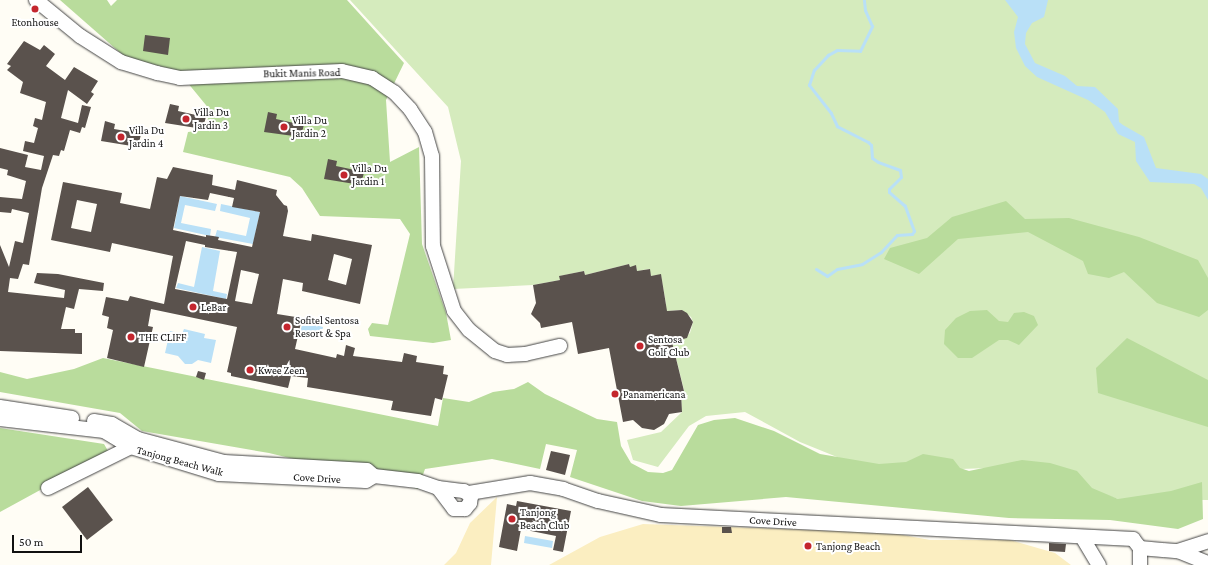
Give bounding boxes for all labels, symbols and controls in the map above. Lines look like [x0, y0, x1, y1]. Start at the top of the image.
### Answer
marker: Etonhouse [30, 4, 40, 14]
place label: Etonhouse [11, 15, 59, 29]
street label: Bukit Manis Road [263, 66, 341, 80]
place label: Villa Du Jardin 3 [194, 106, 229, 132]
marker: Villa Du Jardin 3 [181, 114, 191, 124]
place label: Villa Du Jardin 2 [292, 114, 327, 140]
marker: Villa Du Jardin 2 [279, 122, 289, 132]
place label: Villa Du Jardin 4 [129, 124, 164, 150]
marker: Villa Du Jardin 4 [116, 132, 126, 142]
place label: Villa Du Jardin 1 [352, 162, 387, 188]
marker: Villa Du Jardin 1 [339, 170, 349, 180]
place label: LeBar [201, 300, 226, 314]
marker: LeBar [188, 302, 198, 312]
place label: Sofitel Sentosa Resort & Spa [295, 314, 359, 340]
marker: Sofitel Sentosa Resort & Spa [282, 322, 292, 332]
place label: THE CLIFF [139, 330, 186, 344]
marker: THE CLIFF [126, 332, 136, 342]
place label: Sentosa Golf Club [648, 333, 689, 359]
marker: Sentosa Golf Club [635, 341, 645, 351]
place label: Kwee Zeen [258, 363, 305, 377]
marker: Kwee Zeen [245, 365, 255, 375]
place label: Panamericana [623, 387, 686, 401]
marker: Panamericana [610, 389, 620, 399]
street label: Tanjong Beach Walk [135, 443, 225, 479]
street label: Cove Drive [293, 470, 341, 486]
place label: Tanjong Beach Club [520, 506, 569, 532]
street label: Cove Drive [749, 513, 797, 529]
marker: Tanjong Beach Club [507, 514, 517, 524]
scale bar [14, 527, 84, 553]
text: 50 m [19, 535, 43, 549]
place label: Tanjong Beach [816, 539, 880, 553]
marker: Tanjong Beach [803, 541, 813, 551]

